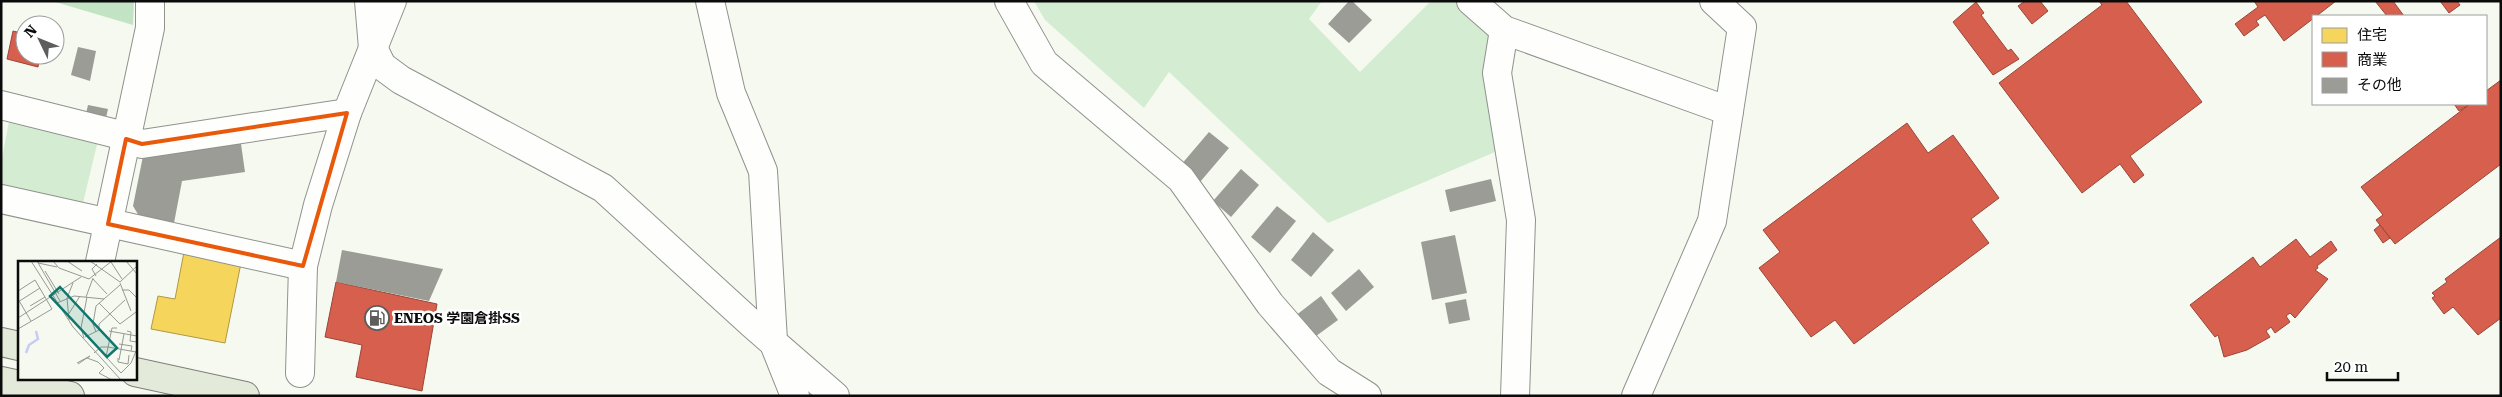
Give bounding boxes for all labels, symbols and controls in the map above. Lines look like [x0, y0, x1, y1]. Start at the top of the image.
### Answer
north arrow [15, 15, 65, 65]
legend [2312, 15, 2487, 105]
text: N [21, 22, 40, 41]
text: 住宅 [2357, 26, 2387, 44]
text: 商業 [2357, 51, 2387, 69]
text: その他 [2357, 76, 2402, 94]
inset map [18, 261, 136, 380]
fuel station icon: ENEOS 学園倉掛SS [364, 305, 390, 331]
place label: ENEOS 学園倉掛SS [394, 310, 520, 326]
scale bar [2327, 350, 2398, 382]
text: 20 m [2334, 358, 2369, 376]

